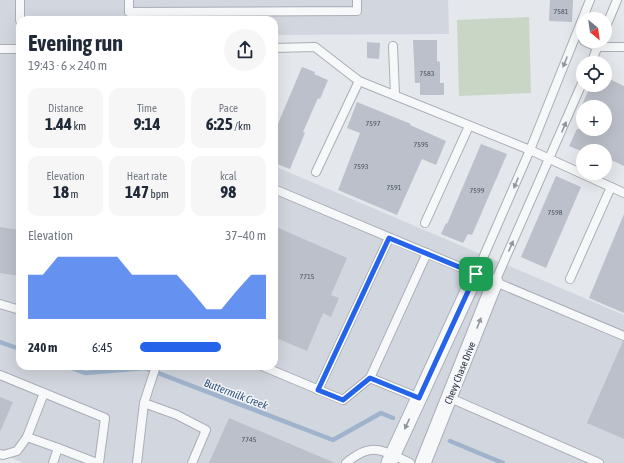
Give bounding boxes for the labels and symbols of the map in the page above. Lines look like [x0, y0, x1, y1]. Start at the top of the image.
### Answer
house number: 7581 [553, 7, 569, 16]
north arrow [576, 12, 612, 48]
one-way arrow [562, 57, 568, 68]
house number: 7583 [419, 69, 435, 78]
house number: 7597 [365, 119, 381, 128]
one-way arrow [561, 121, 567, 133]
house number: 7595 [413, 140, 429, 149]
house number: 7593 [353, 162, 369, 171]
one-way arrow [513, 177, 519, 188]
house number: 7591 [386, 183, 402, 192]
house number: 7599 [469, 186, 485, 195]
house number: 7598 [547, 208, 563, 217]
one-way arrow [509, 240, 515, 252]
pin [459, 257, 493, 291]
house number: 7715 [299, 272, 315, 281]
one-way arrow [477, 317, 483, 329]
street label: Chevy Chase Drive [442, 340, 478, 406]
water label: Buttermilk Creek [202, 376, 270, 412]
one-way arrow [404, 418, 410, 429]
house number: 7745 [241, 435, 257, 444]

